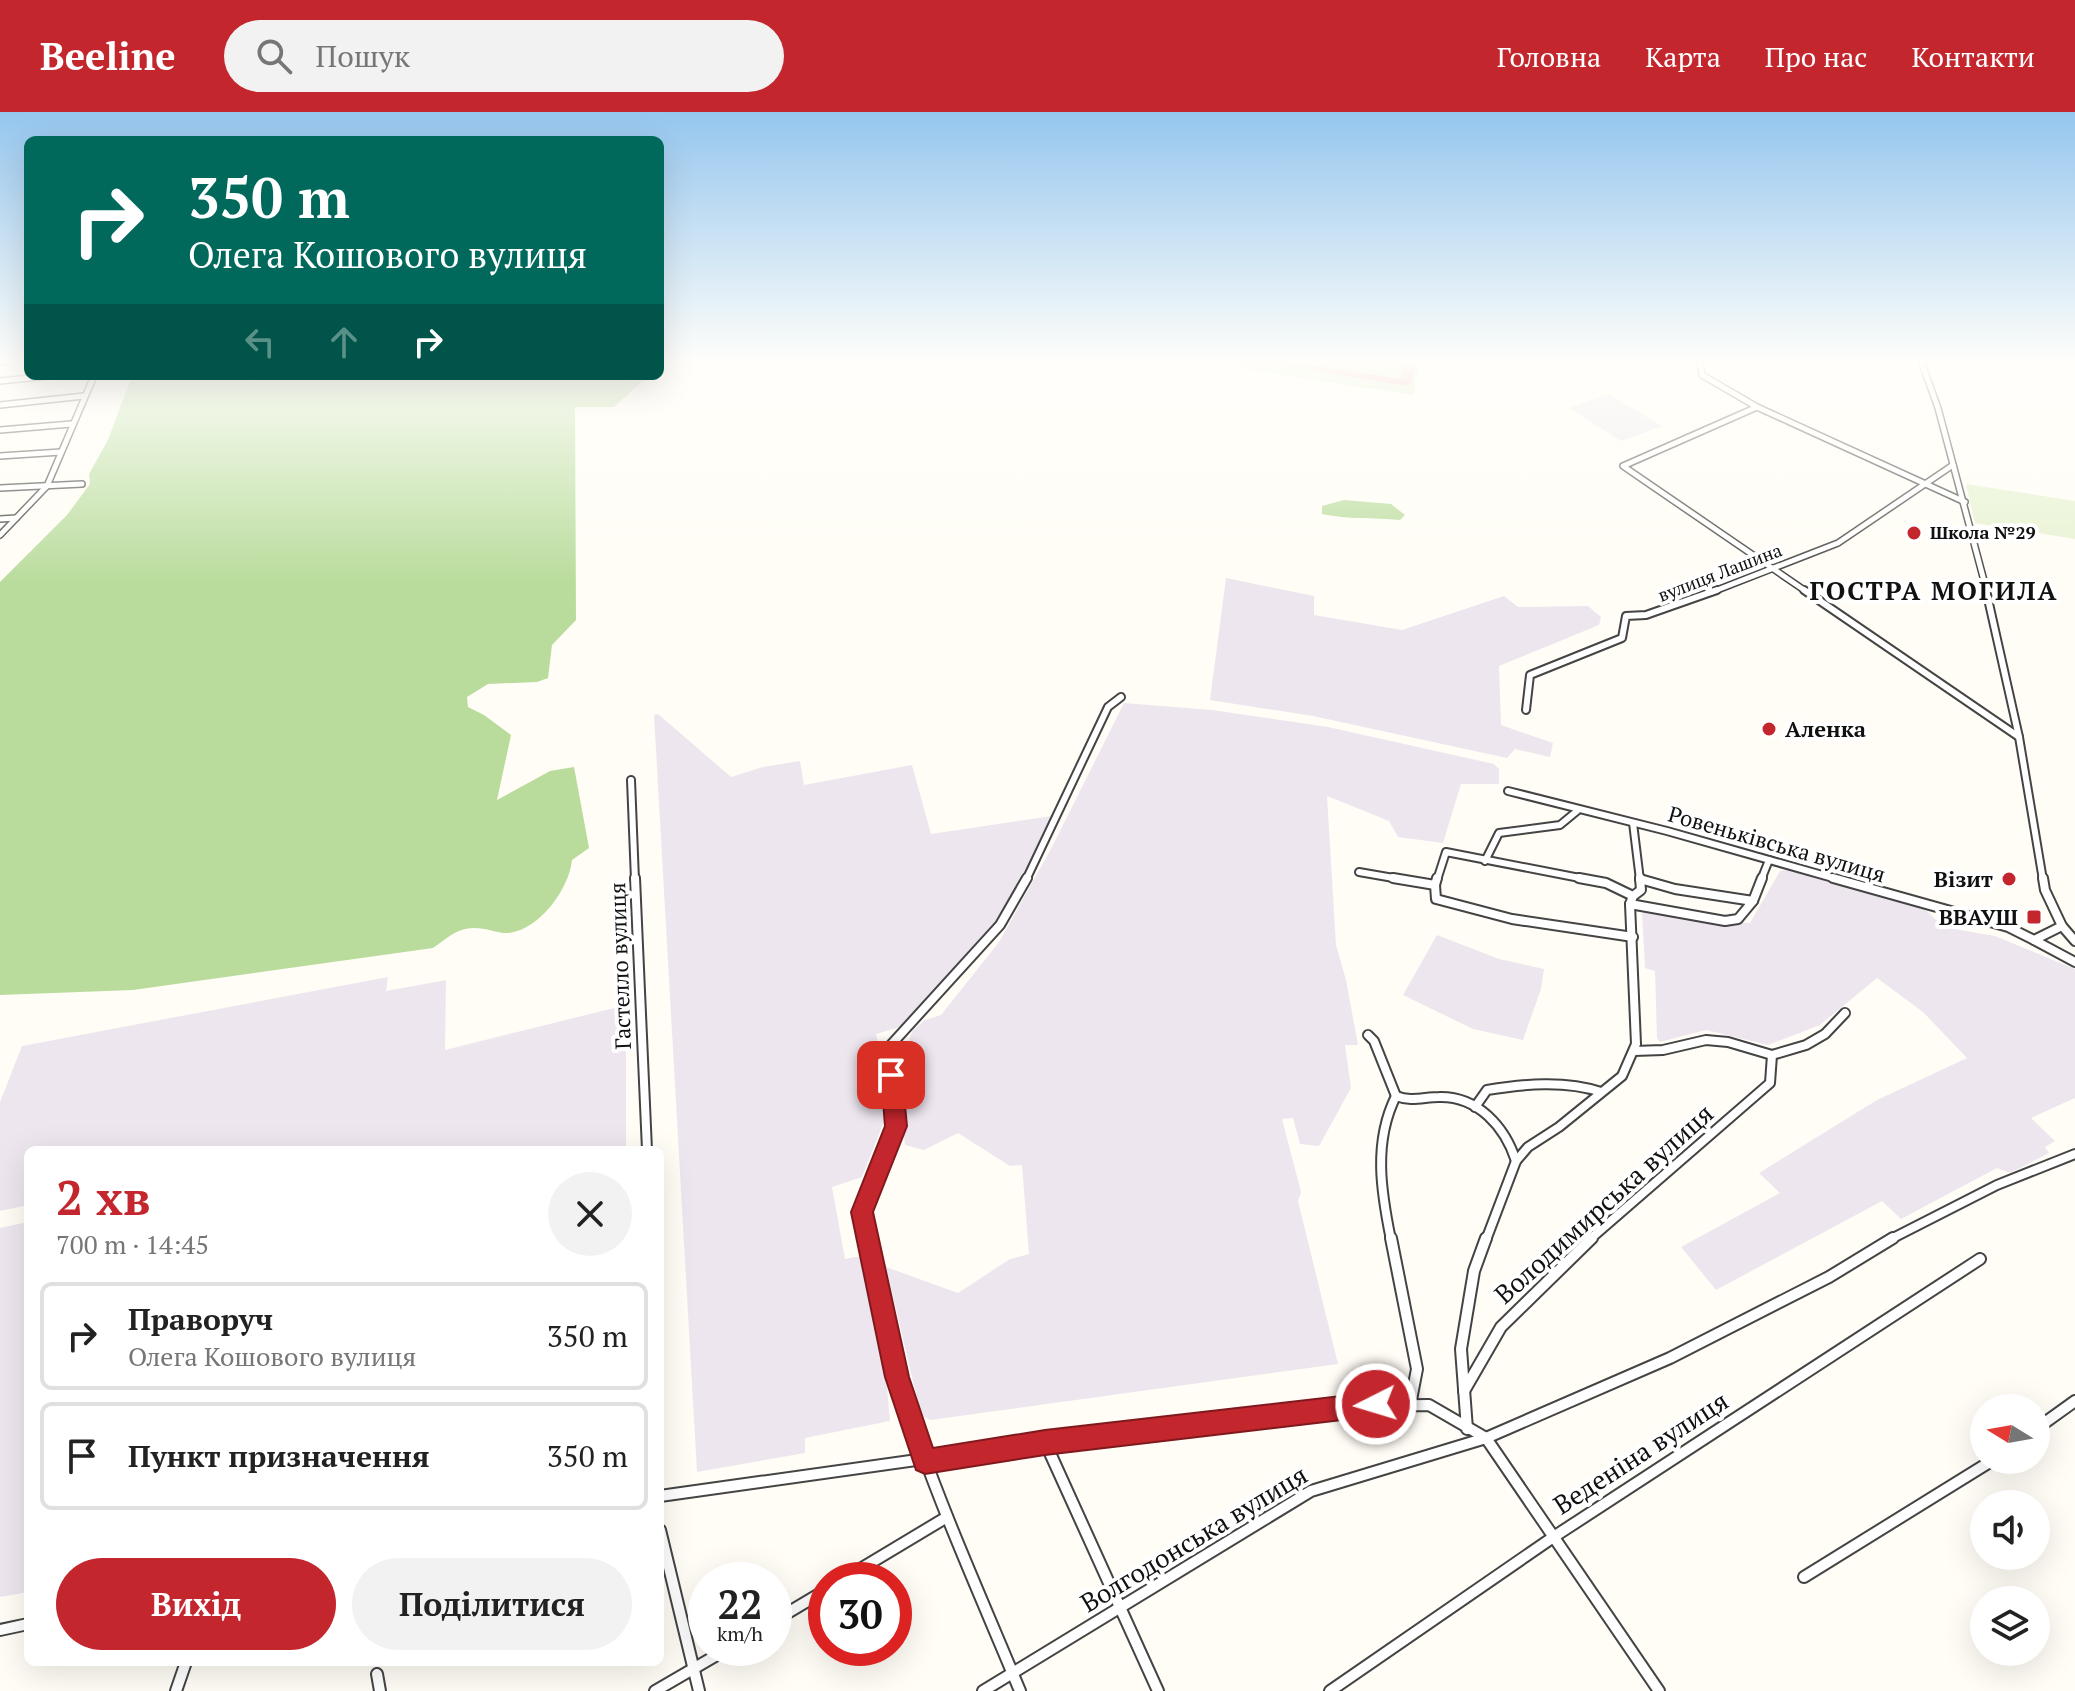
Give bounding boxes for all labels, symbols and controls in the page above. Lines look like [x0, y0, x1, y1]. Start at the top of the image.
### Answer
search box [224, 20, 784, 92]
text: Beeline [40, 31, 176, 81]
icon: search [252, 34, 296, 78]
text: Пошук [316, 36, 410, 76]
text: Головна [1497, 38, 1601, 75]
text: Карта [1645, 38, 1721, 75]
text: Про нас [1765, 38, 1867, 75]
text: Контакти [1911, 38, 2035, 75]
text: 350 m [188, 160, 350, 234]
icon: right [56, 168, 160, 272]
text: Олега Кошового вулиця [188, 231, 587, 278]
icon: left [238, 320, 282, 364]
icon: ahead [322, 320, 366, 364]
icon: right [406, 320, 450, 364]
place label: Школа №29 [1930, 520, 2036, 544]
marker: Школа №29 [1905, 524, 1923, 542]
street label: вулиця Лашина [1654, 537, 1785, 607]
district label: ГОСТРА МОГИЛА [1810, 573, 2058, 607]
place label: Аленка [1785, 714, 1866, 743]
marker: Аленка [1760, 720, 1778, 738]
street label: Ровеньківська вулиця [1665, 799, 1889, 888]
place label: Візит [1934, 864, 1993, 893]
marker: Візит [2000, 870, 2018, 888]
street label: Гастелло вулиця [602, 882, 637, 1050]
place label: ВВАУШ [1939, 902, 2018, 931]
marker: ВВАУШ [2025, 908, 2043, 926]
pin [857, 1041, 925, 1109]
icon: arrive [869, 1053, 913, 1097]
street label: Володимирська вулиця [1487, 1096, 1720, 1311]
text: 2 хв [56, 1165, 150, 1229]
button: close [548, 1172, 632, 1256]
text: 700 m · 14:45 [56, 1227, 209, 1261]
text: Праворуч [128, 1299, 273, 1339]
icon: right [60, 1314, 104, 1358]
text: 350 m [547, 1316, 628, 1356]
text: Олега Кошового вулиця [128, 1339, 416, 1373]
position arrow [1334, 1362, 1418, 1446]
street label: Веденіна вулиця [1547, 1383, 1734, 1521]
north arrow [1970, 1394, 2050, 1474]
map controls [1970, 1394, 2050, 1666]
icon: arrive [60, 1434, 104, 1478]
text: Пункт призначення [128, 1436, 429, 1476]
text: 350 m [547, 1436, 628, 1476]
street label: Волгодонська вулиця [1074, 1457, 1313, 1619]
button: sound [1970, 1490, 2050, 1570]
button: Вихід [56, 1558, 336, 1650]
button: Поділитися [352, 1558, 632, 1650]
speed limit sign: 30 [808, 1562, 912, 1666]
text: 22 [717, 1577, 763, 1630]
button: layers [1970, 1586, 2050, 1666]
text: km/h [717, 1620, 763, 1647]

